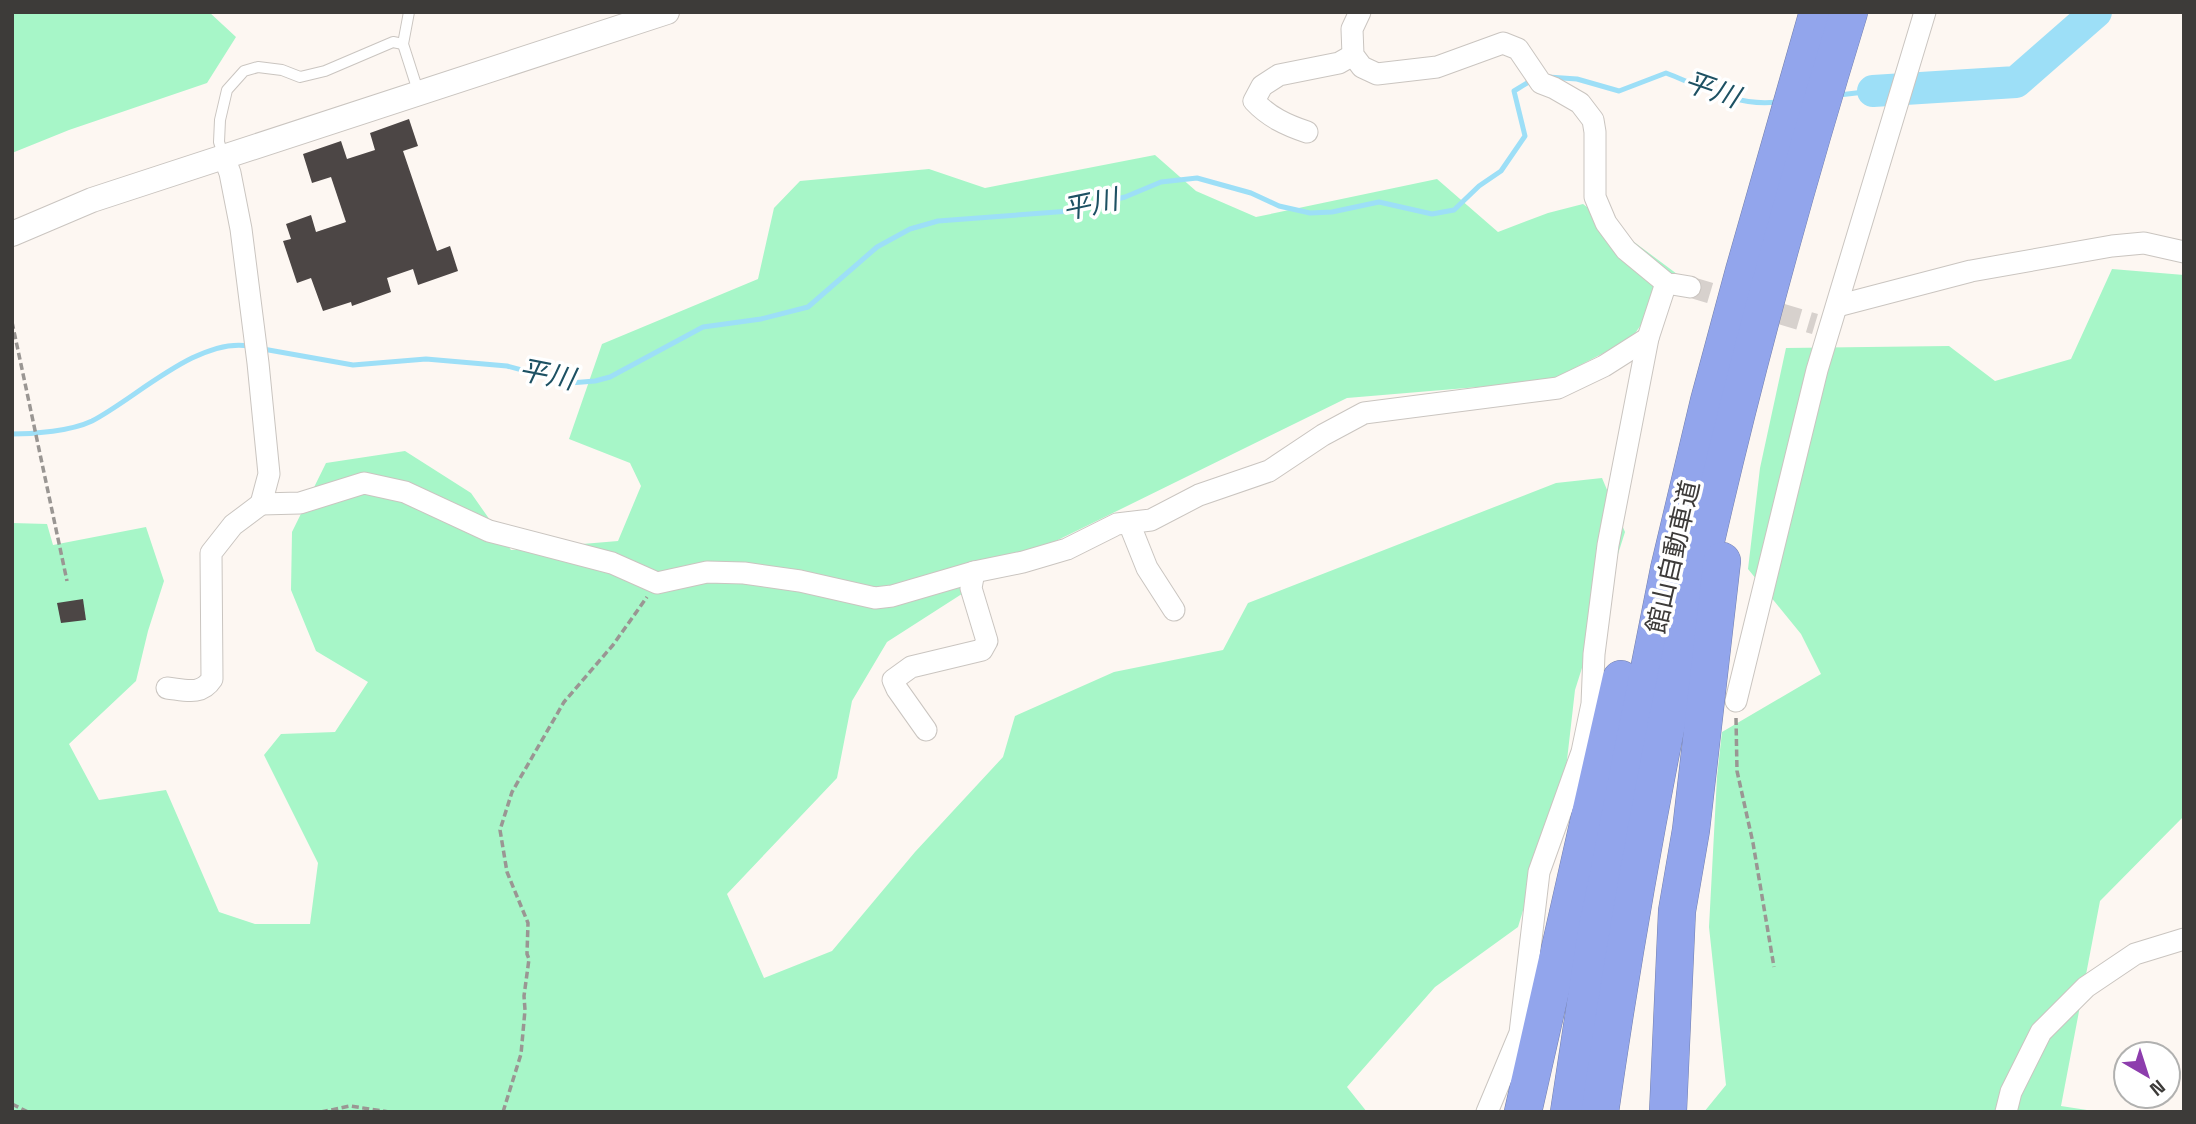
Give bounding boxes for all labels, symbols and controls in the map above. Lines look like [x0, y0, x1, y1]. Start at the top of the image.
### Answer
water label: 平川 [1680, 63, 1747, 116]
water label: 平川 [1059, 180, 1124, 227]
water label: 平川 [516, 351, 581, 398]
street label: 館山自動車道 [1639, 477, 1707, 637]
north arrow [2112, 1040, 2182, 1110]
text: N [2145, 1074, 2170, 1102]

